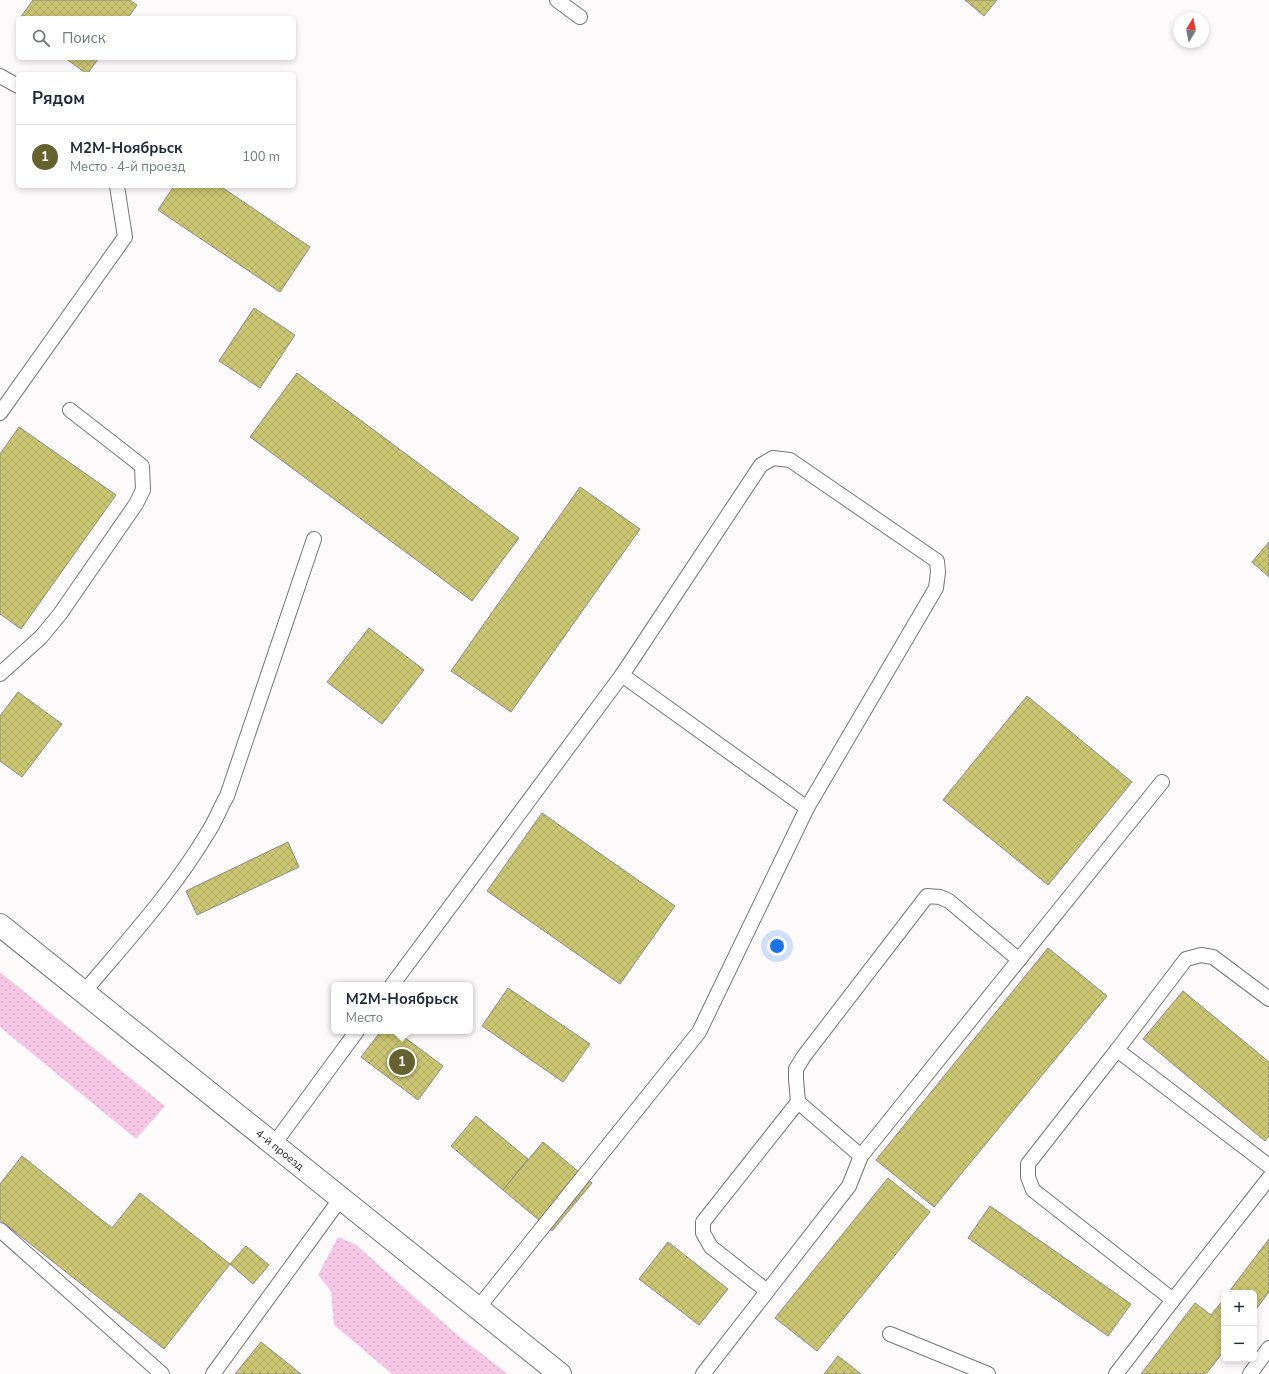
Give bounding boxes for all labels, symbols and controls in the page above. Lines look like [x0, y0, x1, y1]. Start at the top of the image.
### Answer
north arrow [1173, 12, 1209, 48]
search box [16, 16, 296, 60]
icon: search [30, 27, 52, 49]
text: Поиск [62, 28, 106, 48]
text: Рядом [32, 87, 85, 110]
text: М2М-Ноябрьск [70, 138, 182, 158]
text: 1 [41, 148, 49, 166]
text: 100 m [242, 148, 280, 166]
text: Место · 4-й проезд [70, 158, 185, 176]
your location [767, 936, 787, 956]
popup [331, 982, 473, 1034]
text: М2М-Ноябрьск [346, 989, 458, 1009]
text: Место [346, 1009, 383, 1027]
pin: 1 [389, 1047, 415, 1077]
street label: 4-й проезд [253, 1126, 307, 1174]
map controls [1221, 1290, 1257, 1362]
button: + [1221, 1290, 1257, 1326]
button: − [1221, 1326, 1257, 1362]

